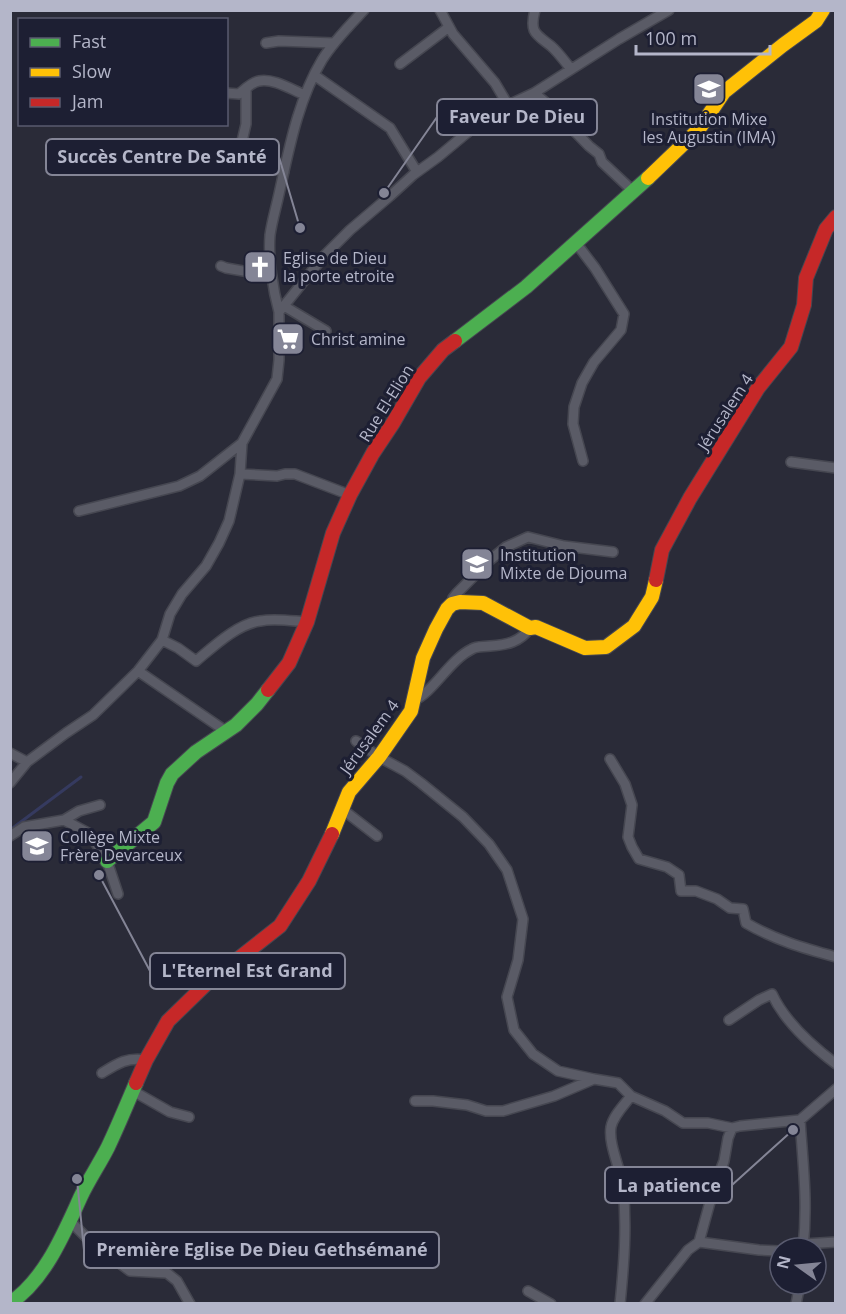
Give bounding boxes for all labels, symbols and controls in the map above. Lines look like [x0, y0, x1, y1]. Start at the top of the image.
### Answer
legend [18, 18, 228, 126]
scale bar [636, 18, 770, 56]
text: 100 m [645, 26, 697, 50]
text: Fast [72, 29, 106, 53]
text: Slow [72, 59, 111, 83]
school or university icon: Institution Mixe les Augustin (IMA) [691, 71, 727, 107]
text: Jam [70, 89, 104, 113]
callout: Faveur De Dieu [437, 99, 597, 135]
text: Faveur De Dieu [449, 104, 585, 128]
place label: Institution Mixe les Augustin (IMA) [643, 108, 776, 148]
callout: Succès Centre De Santé [46, 139, 279, 175]
text: Succès Centre De Santé [57, 144, 267, 168]
place label: Eglise de Dieu la porte etroite [283, 247, 394, 287]
church icon: Eglise de Dieu la porte etroite [242, 249, 278, 285]
supermarket icon: Christ amine [270, 321, 306, 357]
place label: Christ amine [311, 328, 406, 350]
street label: Rue El-Elion [354, 360, 418, 446]
street label: Jérusalem 4 [691, 369, 758, 456]
place label: Institution Mixte de Djouma [500, 544, 627, 584]
school or university icon: Institution Mixte de Djouma [459, 546, 495, 582]
street label: Jérusalem 4 [333, 695, 404, 780]
place label: Collège Mixte Frère Devarceux [60, 826, 183, 866]
school or university icon: Collège Mixte Frère Devarceux [19, 828, 55, 864]
callout: L'Eternel Est Grand [150, 953, 345, 989]
text: L'Eternel Est Grand [161, 958, 333, 982]
callout: La patience [605, 1167, 732, 1203]
text: La patience [617, 1173, 721, 1197]
callout: Première Eglise De Dieu Gethsémané [84, 1232, 439, 1268]
north arrow [768, 1236, 828, 1296]
text: Première Eglise De Dieu Gethsémané [96, 1237, 428, 1261]
text: N [771, 1253, 796, 1271]

